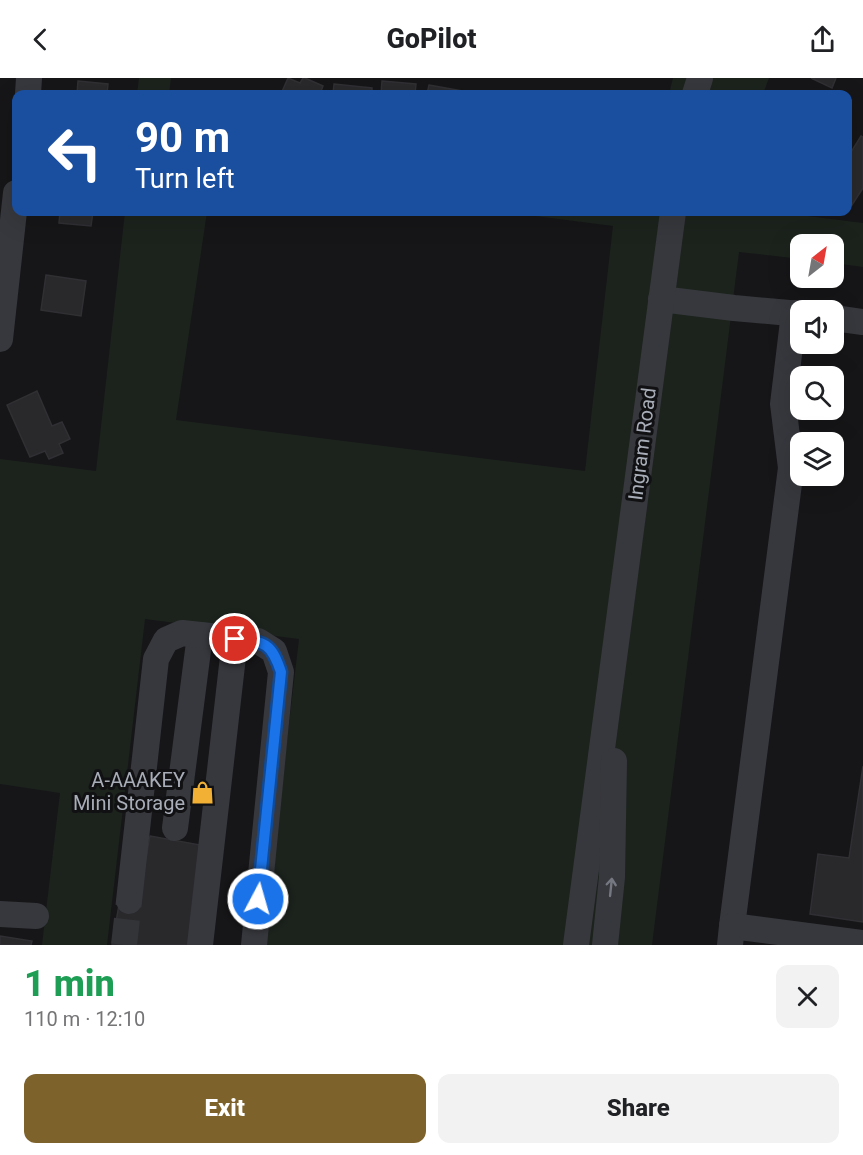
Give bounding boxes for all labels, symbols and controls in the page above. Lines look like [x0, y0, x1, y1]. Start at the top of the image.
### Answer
icon: back [24, 23, 57, 56]
text: GoPilot [386, 23, 477, 55]
icon: share [806, 23, 839, 56]
text: 90 m [135, 113, 230, 162]
icon: left [36, 114, 114, 192]
text: Turn left [135, 163, 235, 195]
north arrow [790, 234, 844, 288]
map controls [790, 234, 844, 486]
button: sound [790, 300, 844, 354]
button: search [790, 366, 844, 420]
street label: Ingram Road [623, 386, 661, 502]
button: layers [790, 432, 844, 486]
pin [209, 613, 260, 664]
icon: arrive [218, 622, 251, 655]
place label: A-AAAKEY Mini Storage [73, 768, 185, 815]
shop icon: A-AAAKEY Mini Storage [190, 779, 216, 805]
position arrow [226, 867, 290, 931]
one-way arrow [606, 877, 617, 897]
text: 1 min [24, 963, 115, 1005]
button: close [776, 965, 839, 1028]
text: 110 m · 12:10 [24, 1007, 145, 1031]
button: Exit [24, 1074, 426, 1143]
button: Share [438, 1074, 839, 1143]

